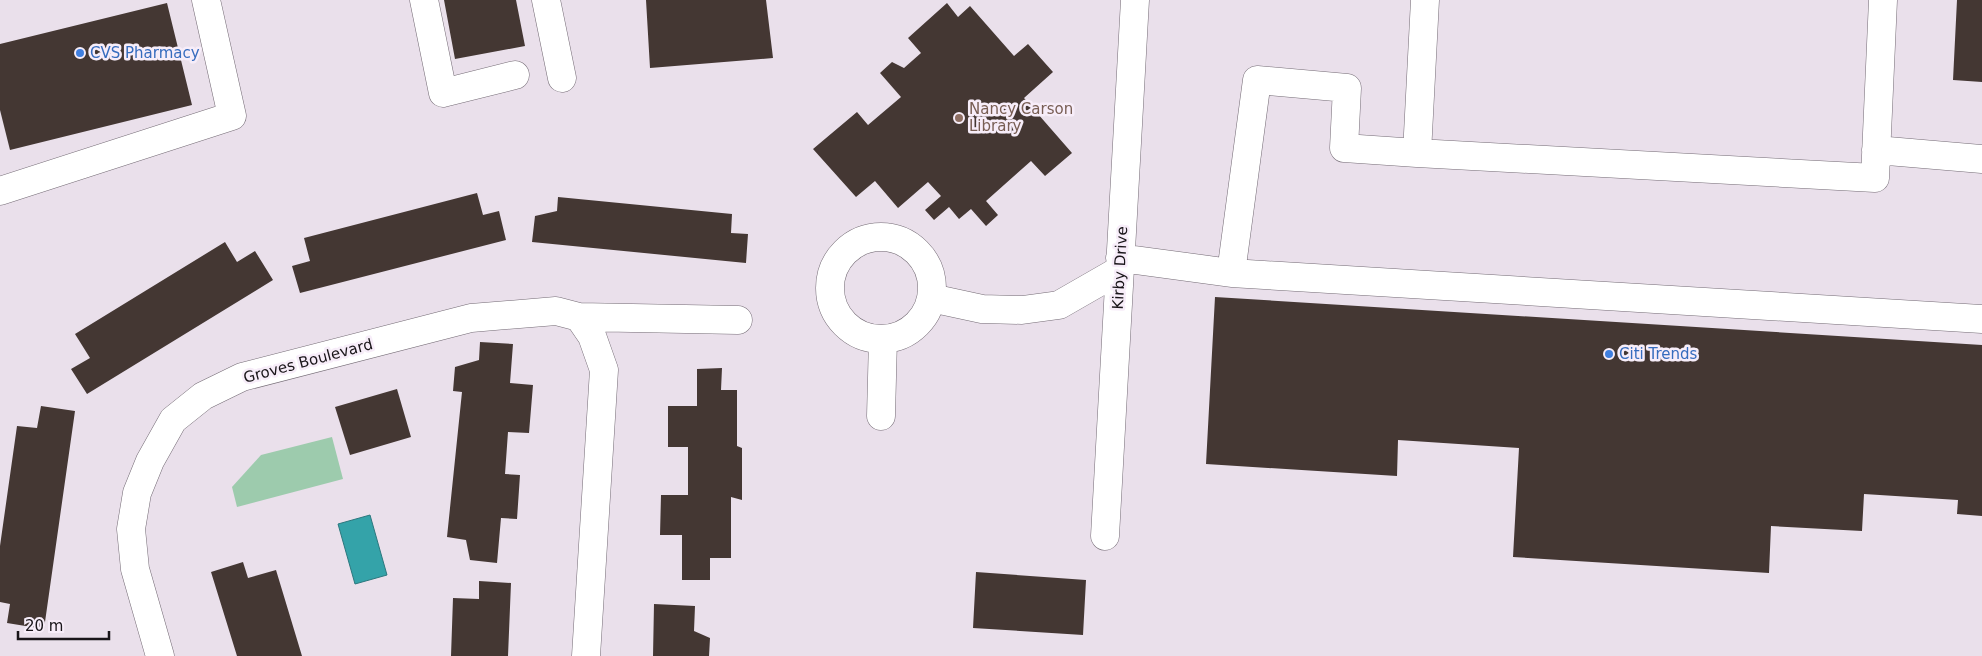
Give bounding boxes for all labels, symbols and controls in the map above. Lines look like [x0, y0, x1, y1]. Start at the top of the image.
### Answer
place label: CVS Pharmacy [90, 44, 200, 62]
marker: CVS Pharmacy [74, 47, 86, 59]
place label: Nancy Carson Library [969, 100, 1073, 135]
marker: Nancy Carson Library [953, 112, 965, 124]
street label: Kirby Drive [1109, 226, 1131, 310]
street label: Groves Boulevard [241, 335, 375, 387]
place label: Citi Trends [1619, 345, 1698, 363]
marker: Citi Trends [1603, 348, 1615, 360]
scale bar [18, 608, 109, 640]
text: 20 m [25, 617, 63, 635]

